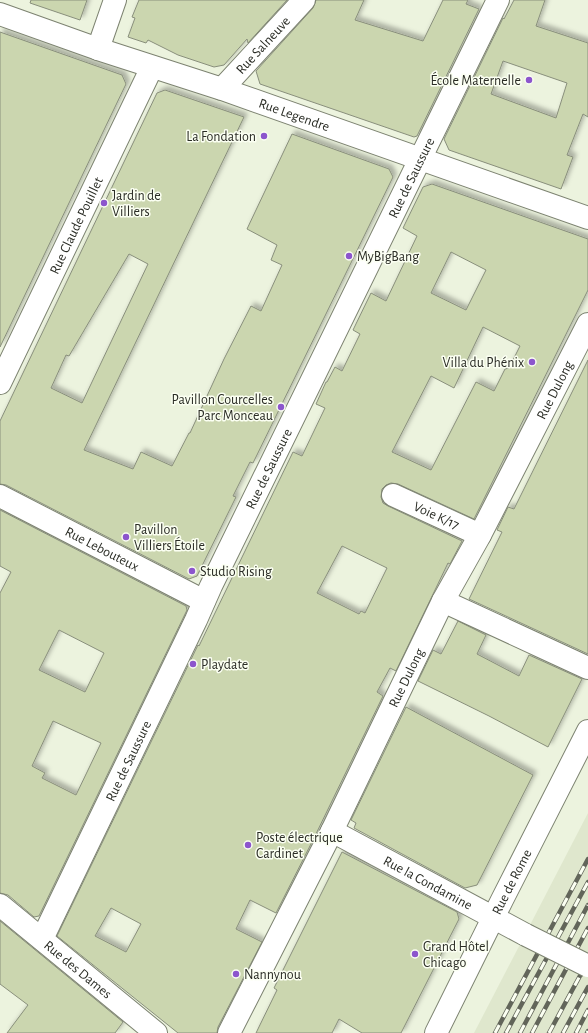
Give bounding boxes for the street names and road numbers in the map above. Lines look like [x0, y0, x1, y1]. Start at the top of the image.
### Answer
street label: Rue Salneuve [234, 14, 293, 77]
street label: Rue Legendre [257, 96, 331, 134]
street label: Rue de Saussure [386, 136, 437, 221]
street label: Rue Claude Pouillet [48, 175, 106, 276]
street label: Rue Dulong [534, 358, 576, 422]
street label: Rue de Saussure [244, 427, 295, 512]
street label: Voie K/17 [411, 499, 461, 533]
street label: Rue Lebouteux [63, 525, 141, 574]
street label: Rue Dulong [387, 646, 427, 710]
street label: Rue de Saussure [104, 719, 154, 804]
street label: Rue de Rome [490, 847, 535, 917]
street label: Rue la Condamine [381, 854, 474, 913]
street label: Rue des Dames [41, 938, 114, 1002]

